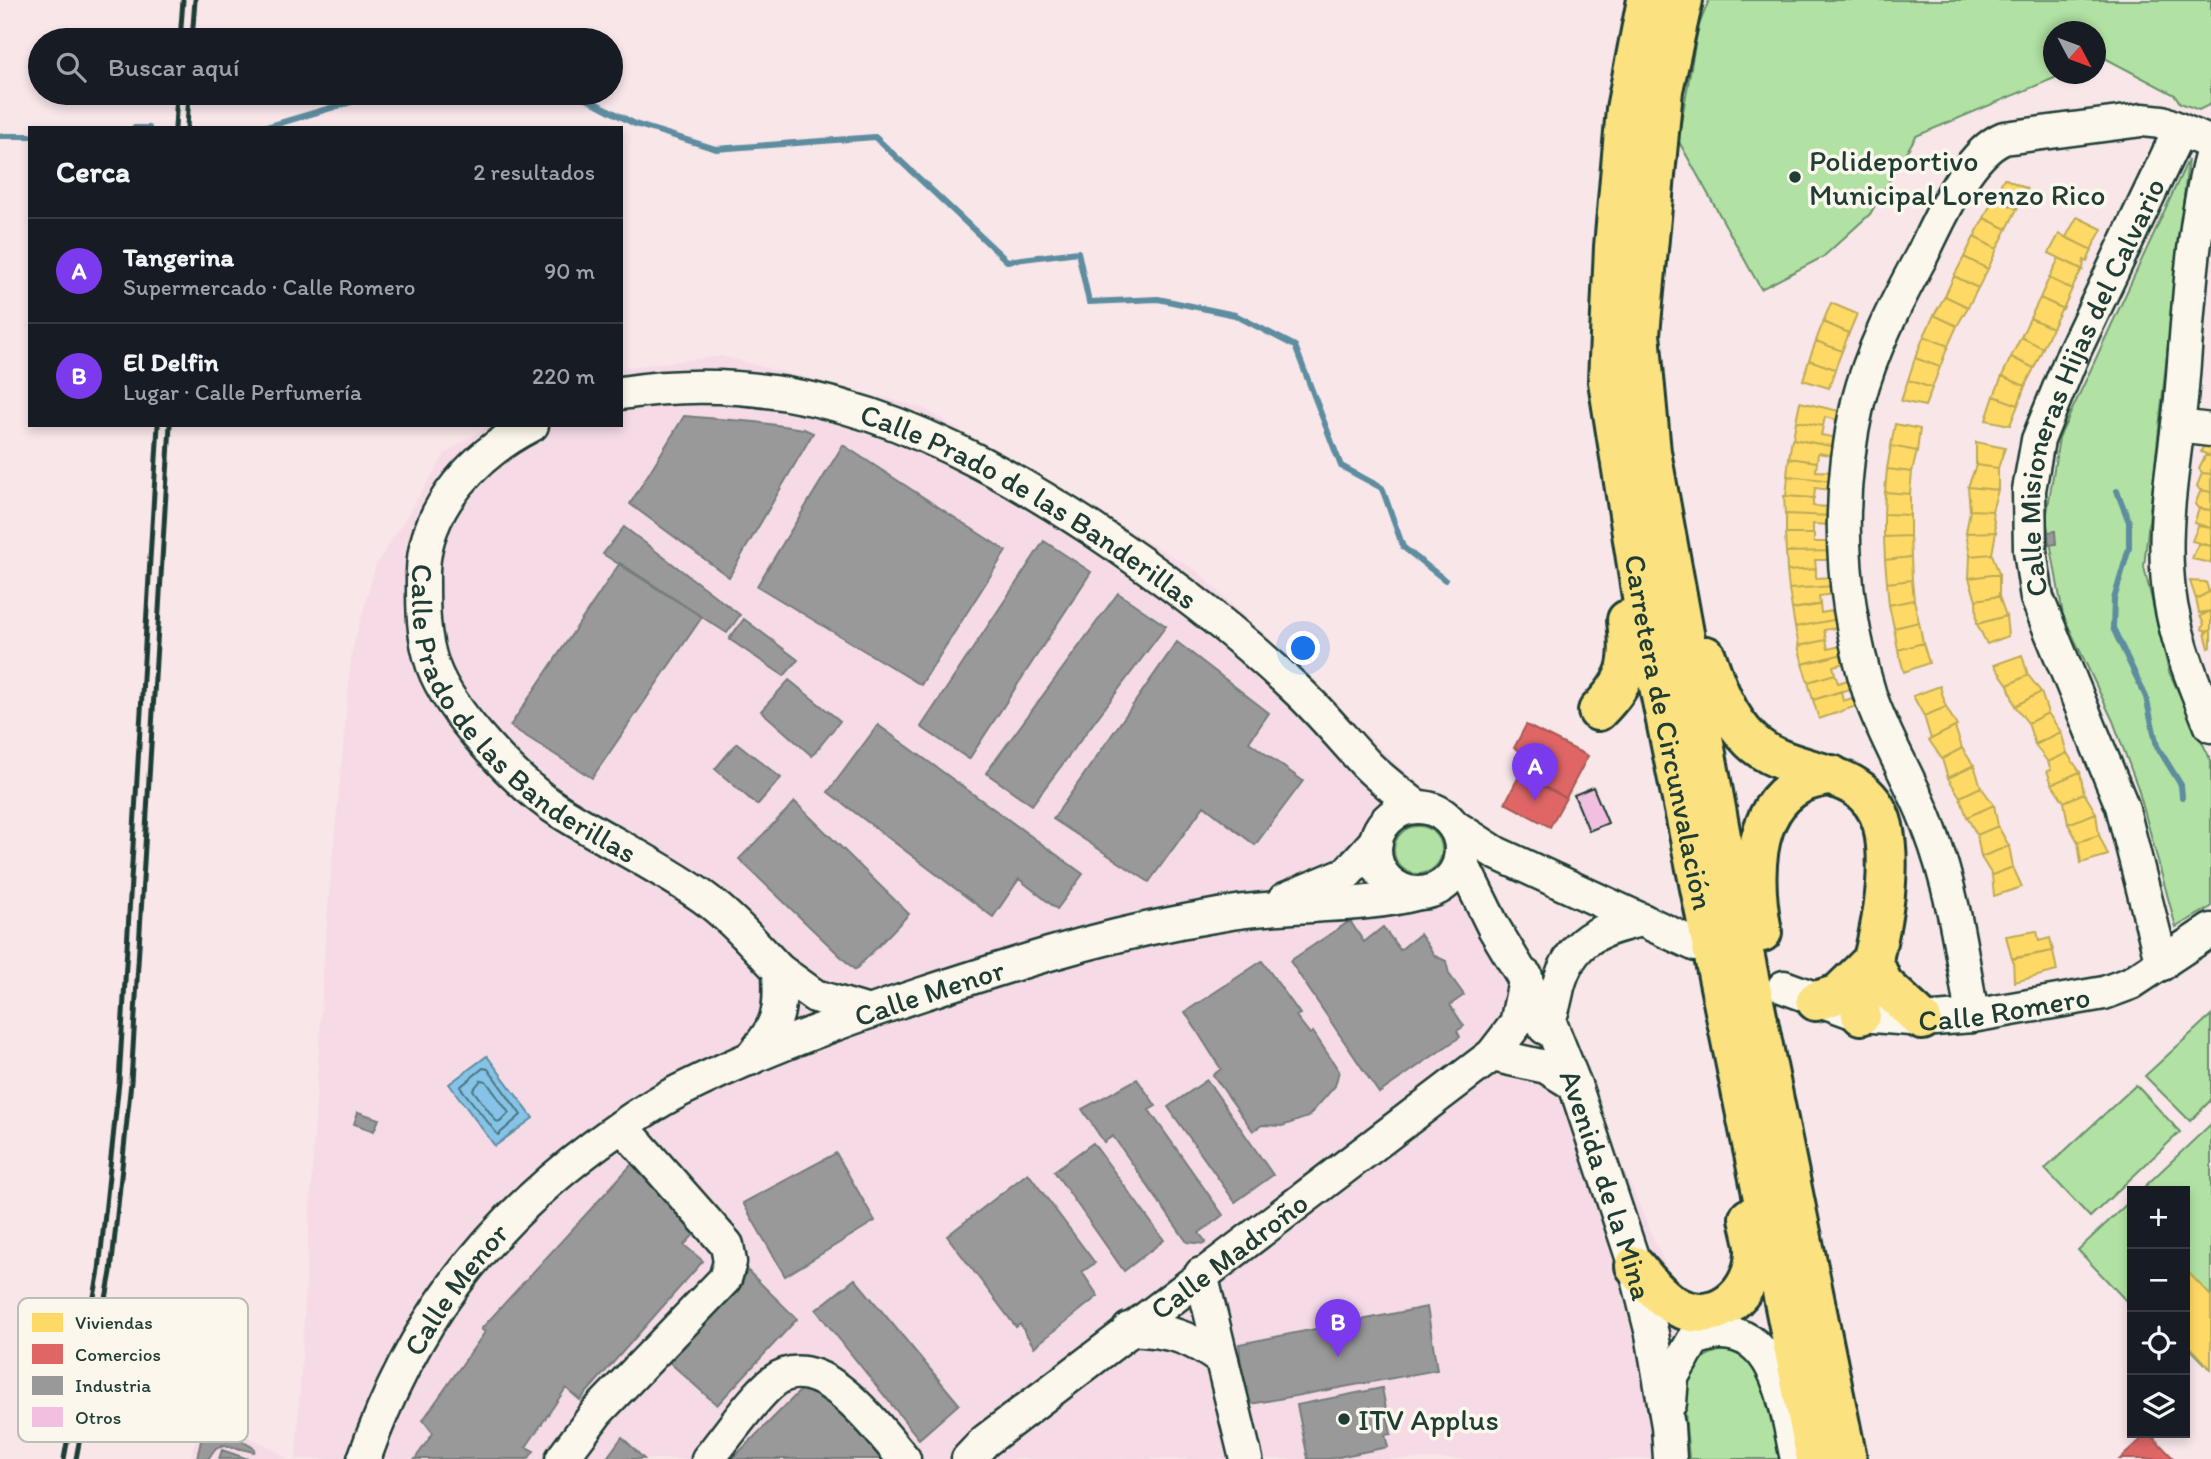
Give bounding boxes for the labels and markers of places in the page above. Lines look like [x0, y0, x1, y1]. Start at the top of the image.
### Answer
place label: Polideportivo Municipal Lorenzo Rico [1809, 142, 2105, 213]
marker: Polideportivo Municipal Lorenzo Rico [1787, 169, 1803, 185]
pin: A [1512, 743, 1558, 801]
pin: B [1315, 1299, 1361, 1357]
place label: ITV Applus [1358, 1401, 1499, 1438]
marker: ITV Applus [1336, 1411, 1352, 1427]

